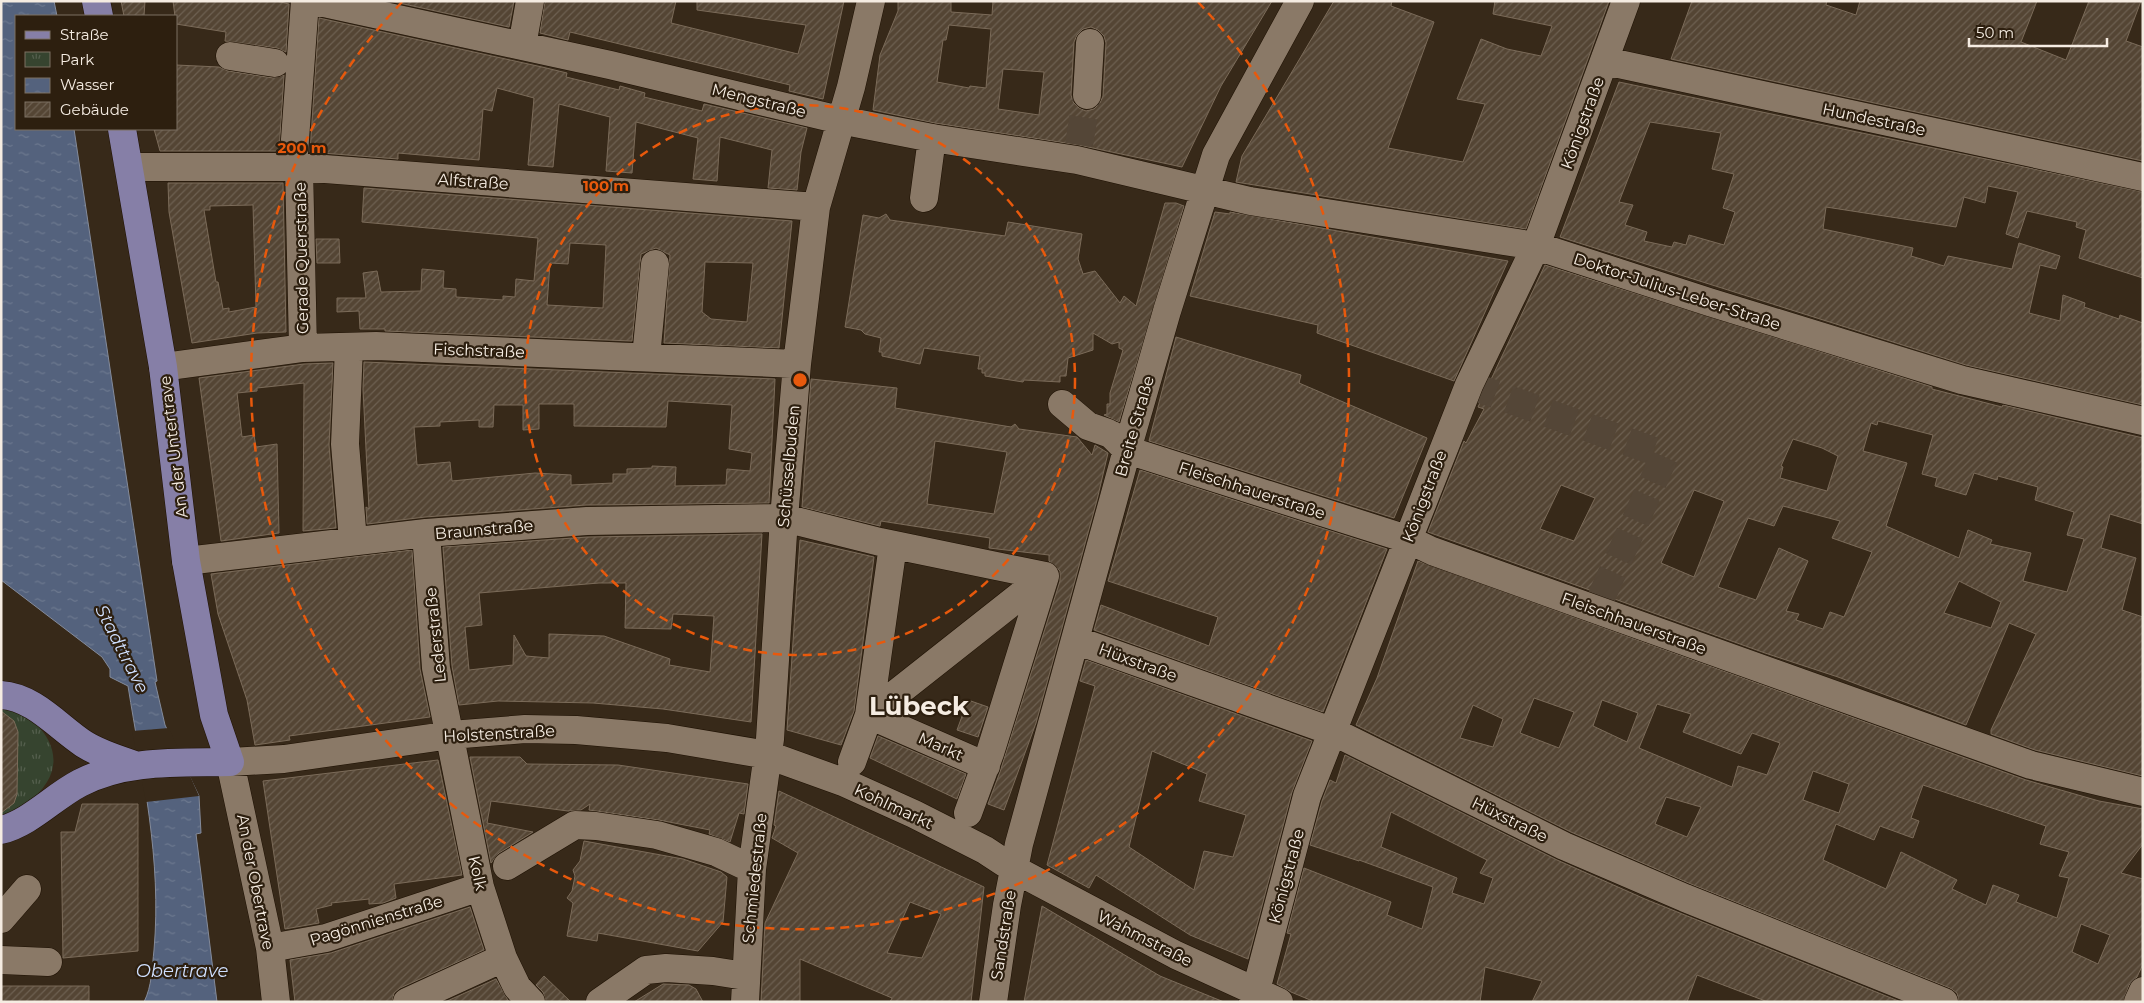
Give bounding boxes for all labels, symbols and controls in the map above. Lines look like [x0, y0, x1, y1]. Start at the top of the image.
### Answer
legend [15, 15, 178, 130]
scale bar [1969, 15, 2106, 47]
text: 50 m [1976, 23, 2014, 42]
text: Straße [60, 25, 109, 44]
text: Park [60, 50, 94, 69]
street label: Königstraße [1557, 74, 1608, 172]
text: Wasser [60, 75, 114, 94]
street label: Mengstraße [710, 80, 808, 121]
street label: Hundestraße [1821, 99, 1927, 140]
text: Gebäude [60, 100, 129, 119]
text: 200 m [277, 138, 327, 157]
street label: Alfstraße [437, 170, 509, 193]
text: 100 m [583, 176, 629, 195]
street label: Gerade Querstraße [291, 182, 312, 334]
street label: Doktor-Julius-Leber-Straße [1571, 249, 1783, 334]
street label: Fischstraße [433, 339, 525, 362]
centre of rings [791, 371, 809, 389]
street label: Breite Straße [1111, 374, 1158, 479]
street label: An der Untertrave [155, 375, 192, 519]
street label: Schüsselbuden [774, 404, 803, 528]
street label: Königstraße [1398, 448, 1451, 545]
street label: Fleischhauerstraße [1176, 458, 1327, 523]
street label: Braunstraße [434, 516, 534, 543]
street label: Lederstraße [421, 586, 450, 684]
street label: Fleischhauerstraße [1559, 588, 1709, 659]
water label: Stadttrave [90, 601, 154, 697]
street label: Hüxstraße [1096, 640, 1180, 685]
district label: Lübeck [869, 690, 970, 722]
street label: Holstenstraße [443, 721, 555, 746]
street label: Markt [915, 728, 967, 765]
street label: Kohlmarkt [851, 780, 937, 833]
street label: Hüxstraße [1469, 793, 1551, 846]
street label: Schmiedestraße [738, 812, 771, 944]
street label: An der Obertrave [233, 813, 278, 952]
street label: Königstraße [1265, 827, 1308, 925]
street label: Kolk [464, 854, 491, 893]
street label: Sandstraße [987, 889, 1020, 981]
street label: Pagönnienstraße [307, 891, 445, 950]
street label: Wahmstraße [1094, 906, 1195, 971]
water label: Obertrave [136, 960, 228, 982]

